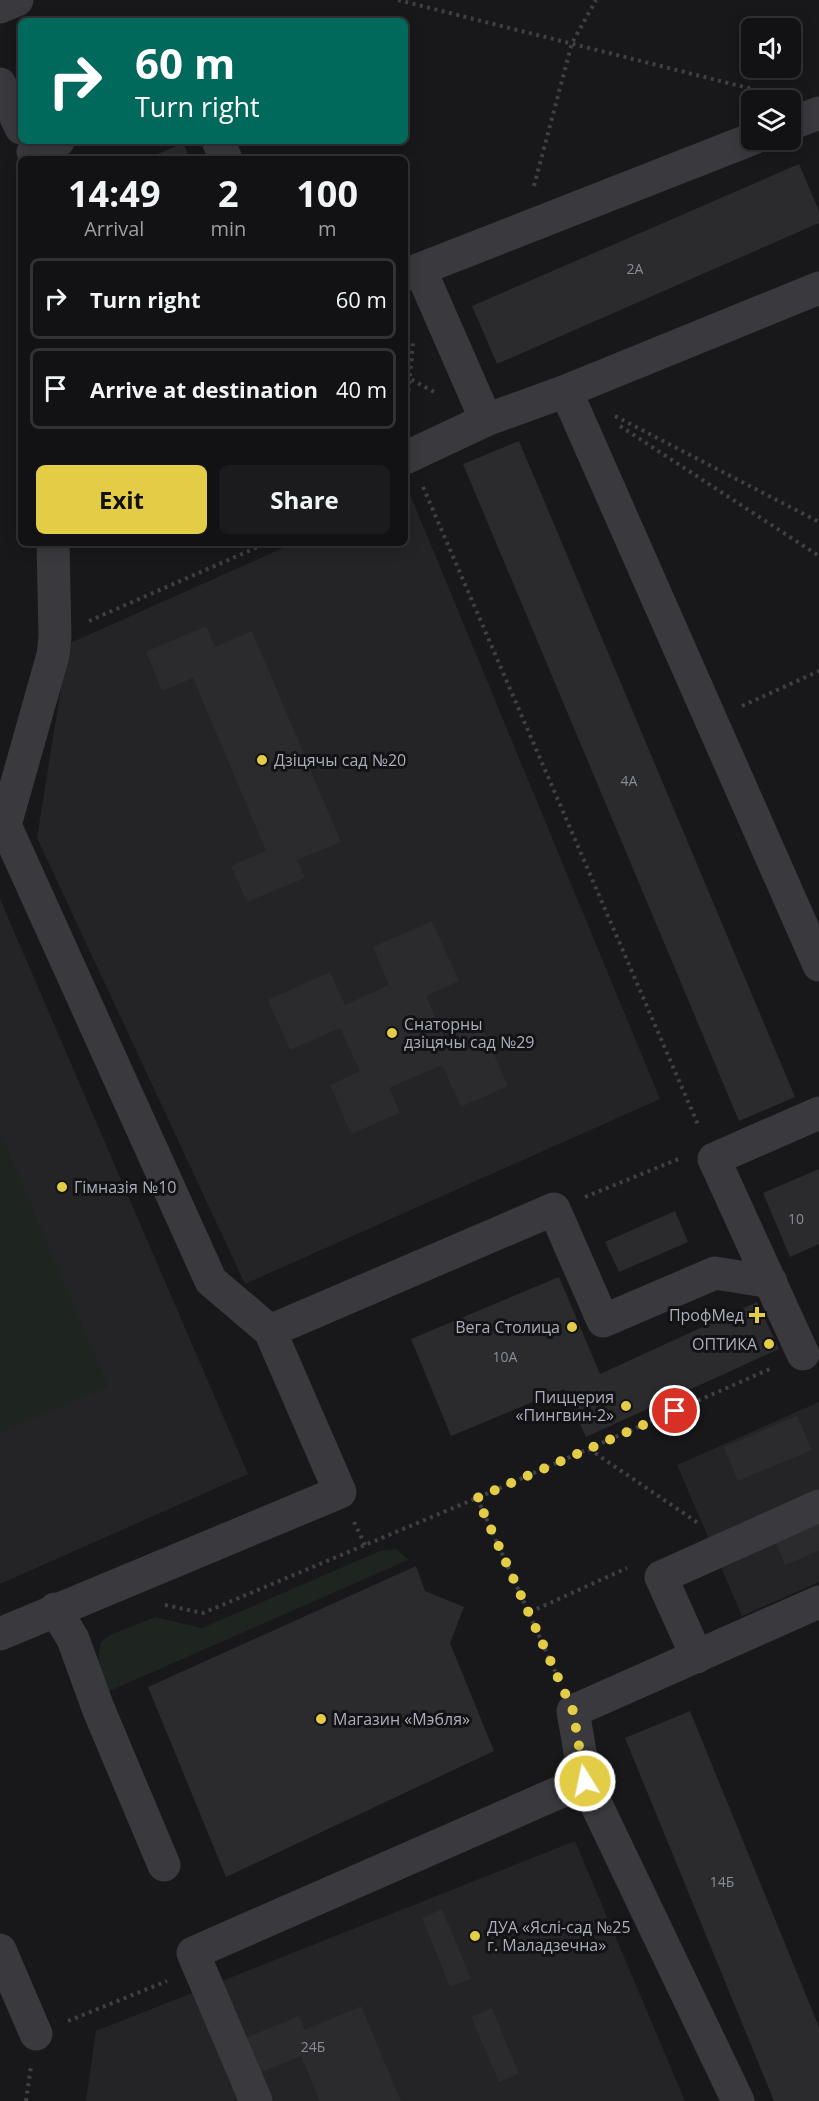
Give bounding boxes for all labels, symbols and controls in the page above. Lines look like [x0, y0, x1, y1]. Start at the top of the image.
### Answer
map controls [741, 18, 801, 150]
button: sound [741, 18, 801, 78]
text: 60 m [135, 34, 235, 91]
icon: right [36, 42, 114, 120]
text: Turn right [135, 88, 260, 125]
button: layers [741, 90, 801, 150]
text: 14:49 [68, 169, 161, 218]
text: 2 [218, 169, 239, 218]
text: 100 [296, 169, 358, 218]
text: Arrival [84, 215, 144, 242]
text: min [210, 215, 246, 242]
text: m [318, 215, 336, 242]
house number: 2А [627, 259, 644, 278]
icon: right [39, 282, 72, 315]
text: Turn right [90, 284, 201, 314]
text: 60 m [336, 284, 387, 314]
icon: arrive [39, 372, 72, 405]
text: Arrive at destination [90, 374, 318, 404]
text: 40 m [336, 374, 387, 404]
button: Exit [36, 465, 207, 534]
button: Share [219, 465, 390, 534]
place label: Дзіцячы сад №20 [274, 749, 406, 771]
marker: Дзіцячы сад №20 [255, 753, 269, 767]
house number: 4А [621, 771, 638, 790]
place label: Снаторны дзіцячы сад №29 [404, 1013, 535, 1053]
marker: Снаторны дзіцячы сад №29 [385, 1026, 399, 1040]
place label: Гімназія №10 [74, 1176, 177, 1198]
marker: Гімназія №10 [55, 1180, 69, 1194]
house number: 10 [788, 1209, 804, 1228]
place label: ПрофМед [669, 1304, 744, 1326]
marker: ПрофМед [748, 1306, 766, 1324]
place label: Вега Столица [455, 1316, 560, 1338]
marker: Вега Столица [565, 1320, 579, 1334]
place label: ОПТИКА [692, 1333, 758, 1355]
marker: ОПТИКА [762, 1337, 776, 1351]
house number: 10А [493, 1347, 518, 1366]
pin [649, 1385, 700, 1436]
place label: Пиццерия «Пингвин-2» [516, 1386, 614, 1426]
icon: arrive [658, 1394, 691, 1427]
marker: Пиццерия «Пингвин-2» [619, 1399, 633, 1413]
place label: Магазин «Мэбля» [333, 1708, 470, 1730]
marker: Магазин «Мэбля» [314, 1712, 328, 1726]
position arrow [553, 1749, 617, 1813]
house number: 14Б [710, 1872, 734, 1891]
place label: ДУА «Яслі-сад №25 г. Маладзечна» [487, 1916, 631, 1956]
marker: ДУА «Яслі-сад №25 г. Маладзечна» [468, 1929, 482, 1943]
house number: 24Б [301, 2037, 325, 2056]

